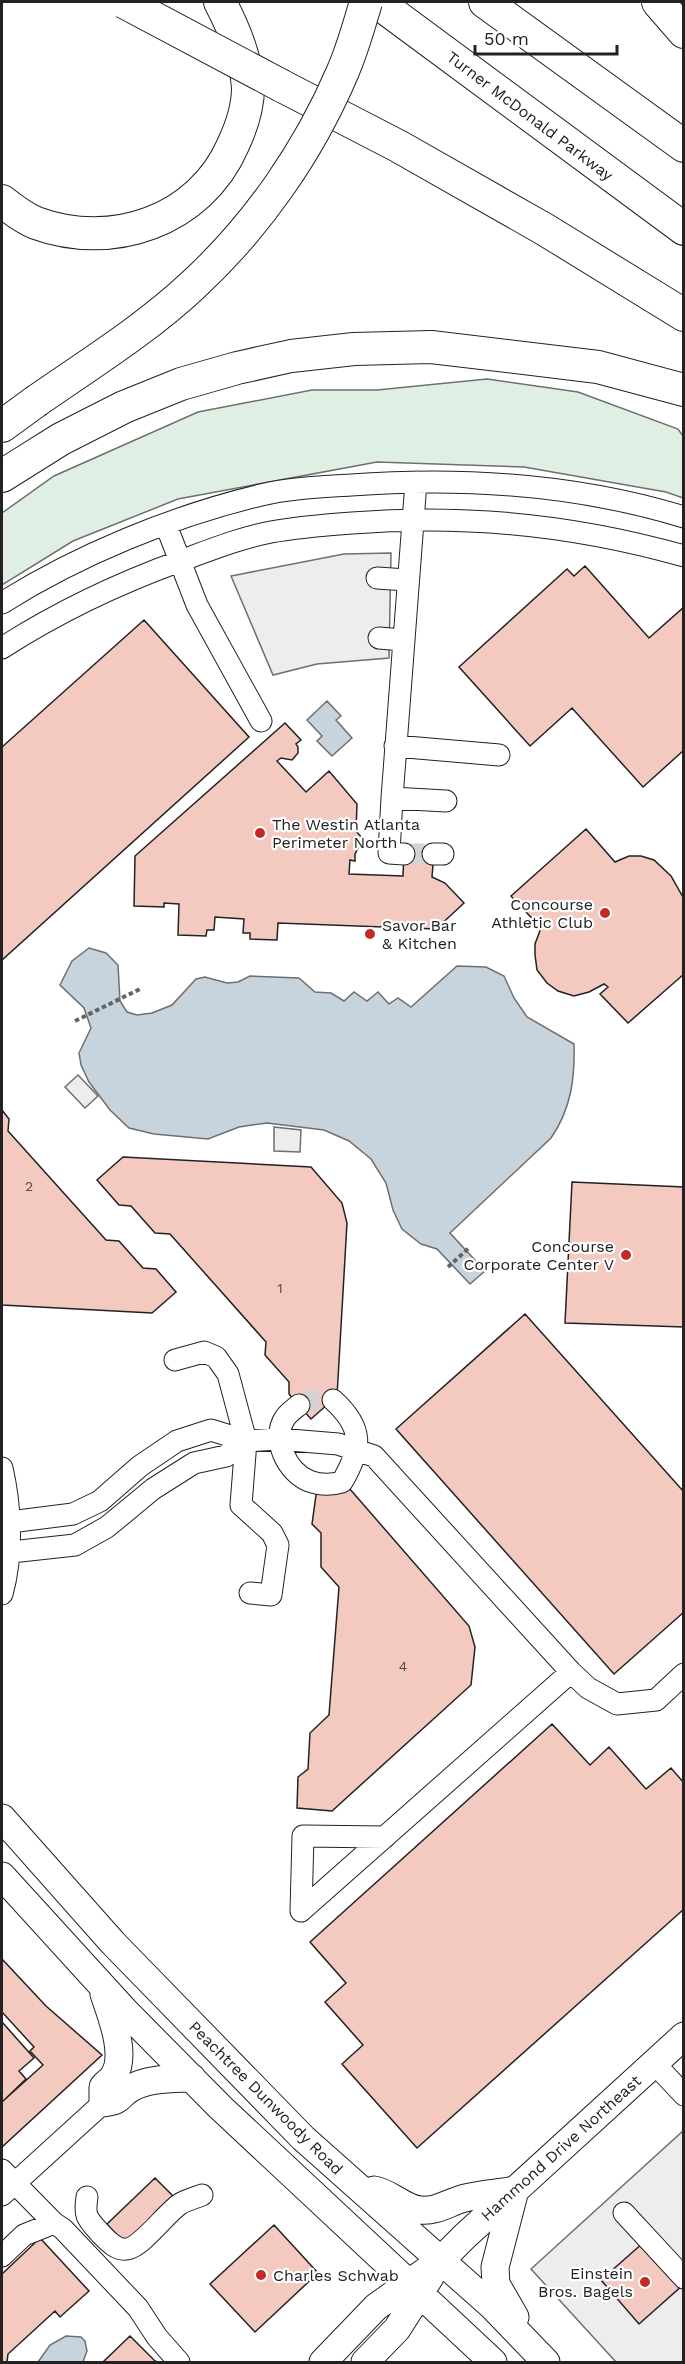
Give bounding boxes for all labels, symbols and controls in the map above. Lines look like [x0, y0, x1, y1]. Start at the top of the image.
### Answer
scale bar [475, 18, 618, 56]
text: 50 m [484, 28, 529, 49]
street label: Turner McDonald Parkway [443, 47, 617, 185]
place label: The Westin Atlanta Perimeter North [272, 815, 420, 852]
marker: The Westin Atlanta Perimeter North [253, 826, 267, 840]
place label: Concourse Athletic Club [491, 895, 593, 932]
marker: Concourse Athletic Club [598, 906, 612, 920]
place label: Savor Bar & Kitchen [382, 916, 457, 953]
marker: Savor Bar & Kitchen [363, 927, 377, 941]
house number: 2 [25, 1178, 33, 1194]
place label: Concourse Corporate Center V [463, 1237, 614, 1274]
marker: Concourse Corporate Center V [619, 1248, 633, 1262]
house number: 1 [277, 1280, 283, 1296]
house number: 4 [399, 1658, 407, 1674]
street label: Peachtree Dunwoody Road [185, 2017, 347, 2179]
street label: Hammond Drive Northeast [477, 2071, 645, 2225]
place label: Einstein Bros. Bagels [538, 2264, 633, 2301]
place label: Charles Schwab [273, 2266, 399, 2285]
marker: Charles Schwab [254, 2268, 268, 2282]
marker: Einstein Bros. Bagels [638, 2275, 652, 2289]

